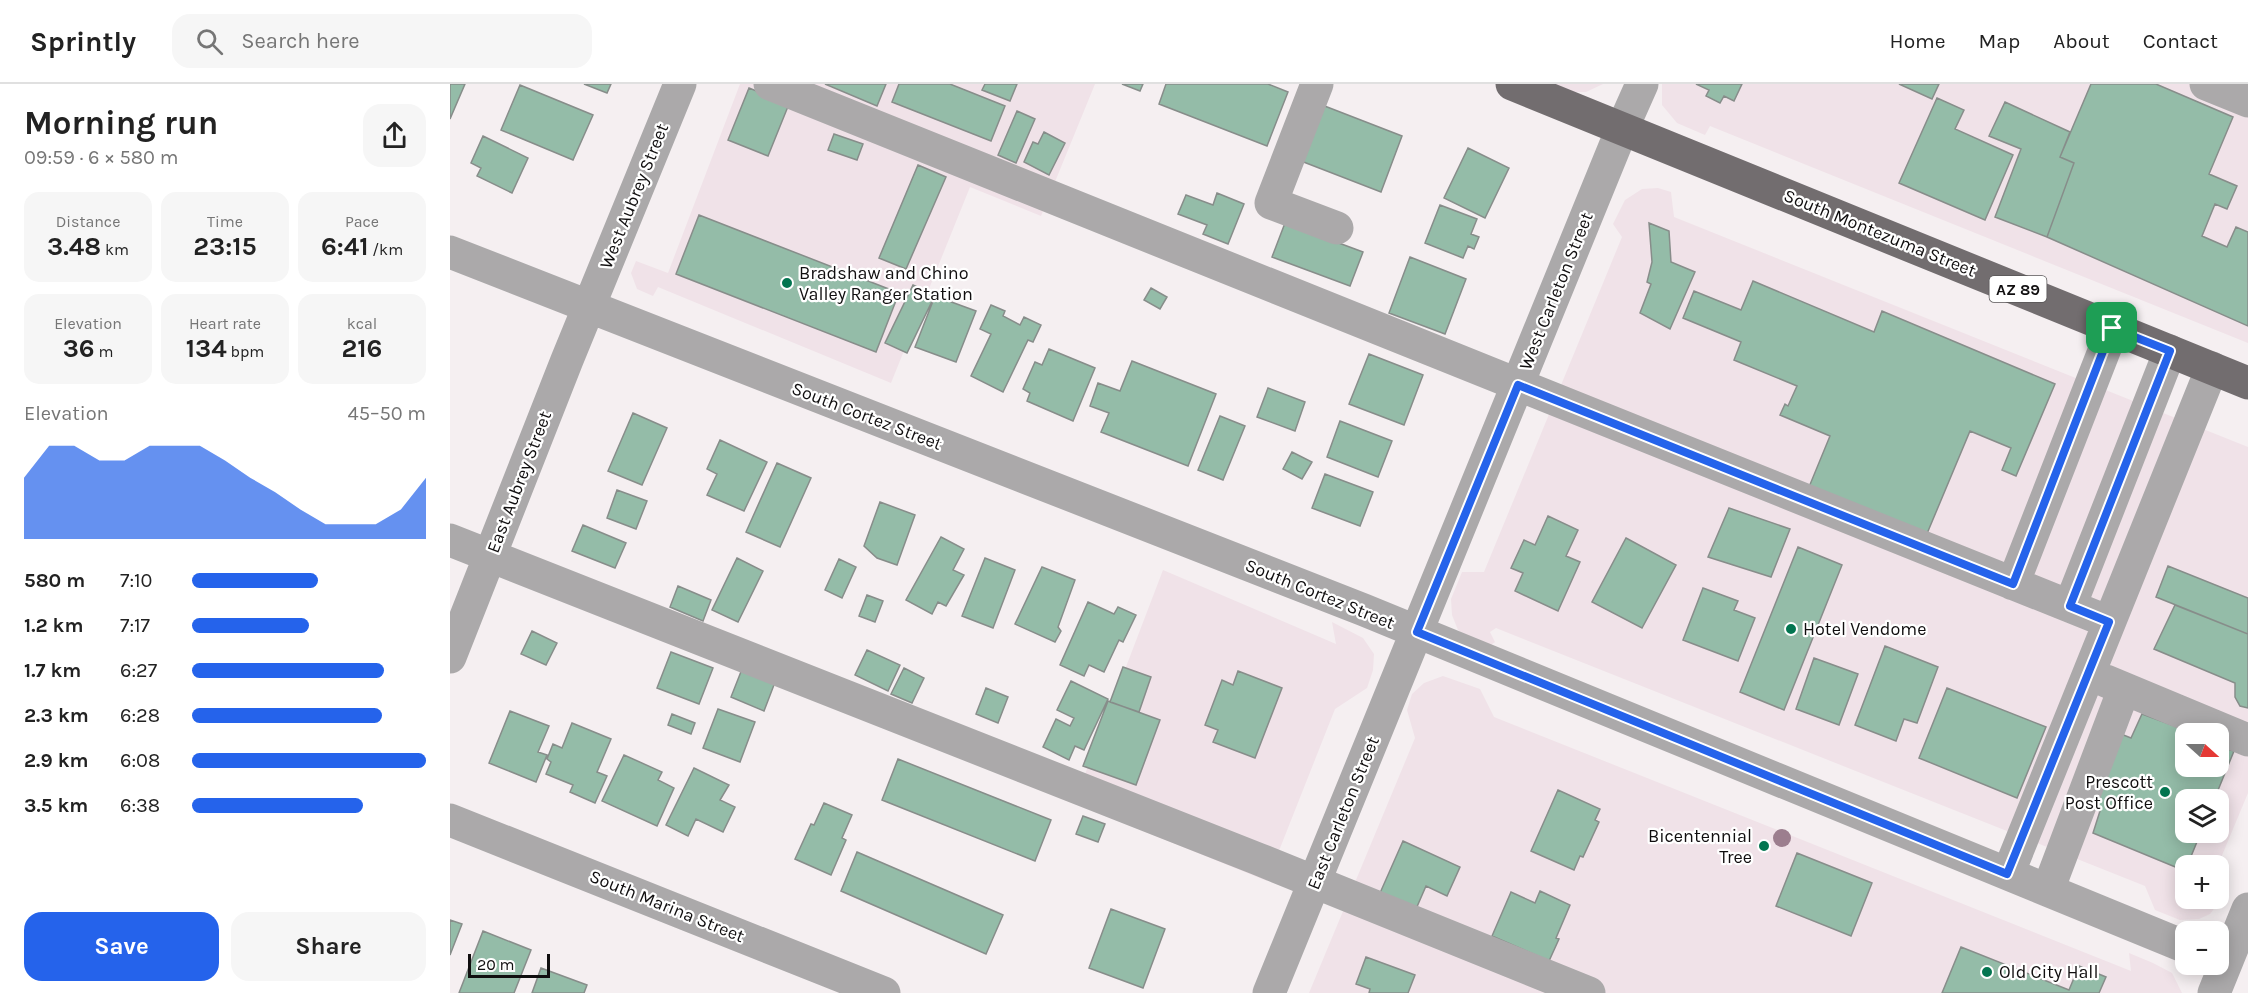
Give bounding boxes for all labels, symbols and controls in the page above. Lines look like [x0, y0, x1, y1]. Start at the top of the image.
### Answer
search box [172, 14, 592, 68]
text: Sprintly [30, 25, 136, 58]
icon: search [193, 25, 226, 58]
text: Search here [241, 28, 360, 54]
text: Home [1890, 29, 1946, 53]
text: Map [1979, 29, 2020, 53]
text: About [2053, 29, 2110, 53]
text: Contact [2143, 29, 2218, 53]
text: Morning run [24, 104, 218, 142]
button: share [363, 104, 426, 167]
street label: West Aubrey Street [595, 120, 673, 272]
text: 09:59 · 6 × 580 m [24, 146, 178, 169]
street label: South Montezuma Street [1781, 184, 1980, 282]
street label: West Carleton Street [1514, 209, 1598, 373]
text: Distance [56, 212, 120, 231]
text: Time [207, 212, 243, 231]
text: Pace [345, 212, 379, 231]
text: 3.48 [47, 231, 101, 262]
text: 23:15 [193, 231, 257, 262]
text: 6:41 [321, 231, 368, 262]
text: km [101, 240, 129, 259]
text: /km [368, 240, 403, 259]
place label: Bradshaw and Chino Valley Ranger Station [799, 262, 973, 305]
marker: Bradshaw and Chino Valley Ranger Station [780, 276, 794, 290]
road number: AZ 89 [1990, 276, 2046, 302]
pin [2086, 302, 2137, 353]
icon: arrive [2095, 311, 2128, 344]
text: Elevation [54, 314, 122, 333]
text: Heart rate [189, 314, 261, 333]
text: kcal [347, 314, 377, 333]
text: 36 [63, 333, 95, 364]
text: 134 [186, 333, 227, 364]
text: 216 [342, 333, 382, 364]
text: m [95, 342, 113, 361]
text: bpm [227, 342, 264, 361]
street label: South Cortez Street [789, 377, 945, 455]
text: Elevation [24, 402, 109, 425]
text: 45–50 m [347, 402, 426, 425]
street label: East Aubrey Street [482, 408, 556, 556]
street label: South Cortez Street [1242, 554, 1398, 634]
text: 580 m [24, 569, 85, 592]
text: 7:10 [120, 569, 152, 592]
text: 1.2 km [24, 614, 83, 637]
text: 7:17 [120, 614, 150, 637]
place label: Hotel Vendome [1803, 618, 1926, 640]
marker: Hotel Vendome [1784, 622, 1798, 636]
text: 1.7 km [24, 659, 81, 682]
text: 6:27 [120, 659, 157, 682]
text: 2.3 km [24, 704, 89, 727]
text: 6:28 [120, 704, 160, 727]
north arrow [2175, 723, 2229, 777]
map controls [2175, 723, 2229, 975]
street label: East Carleton Street [1302, 733, 1384, 893]
text: 2.9 km [24, 749, 88, 772]
text: 6:08 [120, 749, 160, 772]
place label: Prescott Post Office [2065, 771, 2153, 814]
marker: Prescott Post Office [2158, 785, 2172, 799]
button: layers [2175, 789, 2229, 843]
text: 3.5 km [24, 794, 88, 817]
text: 6:38 [120, 794, 160, 817]
place label: Bicentennial Tree [1648, 825, 1752, 868]
marker: Bicentennial Tree [1757, 839, 1771, 853]
button: + [2175, 855, 2229, 909]
street label: South Marina Street [586, 865, 748, 947]
button: Save [24, 912, 219, 981]
button: Share [231, 912, 426, 981]
button: − [2175, 921, 2229, 975]
scale bar [468, 951, 550, 978]
text: 20 m [477, 955, 515, 974]
place label: Old City Hall [1999, 961, 2098, 983]
marker: Old City Hall [1980, 965, 1994, 979]

